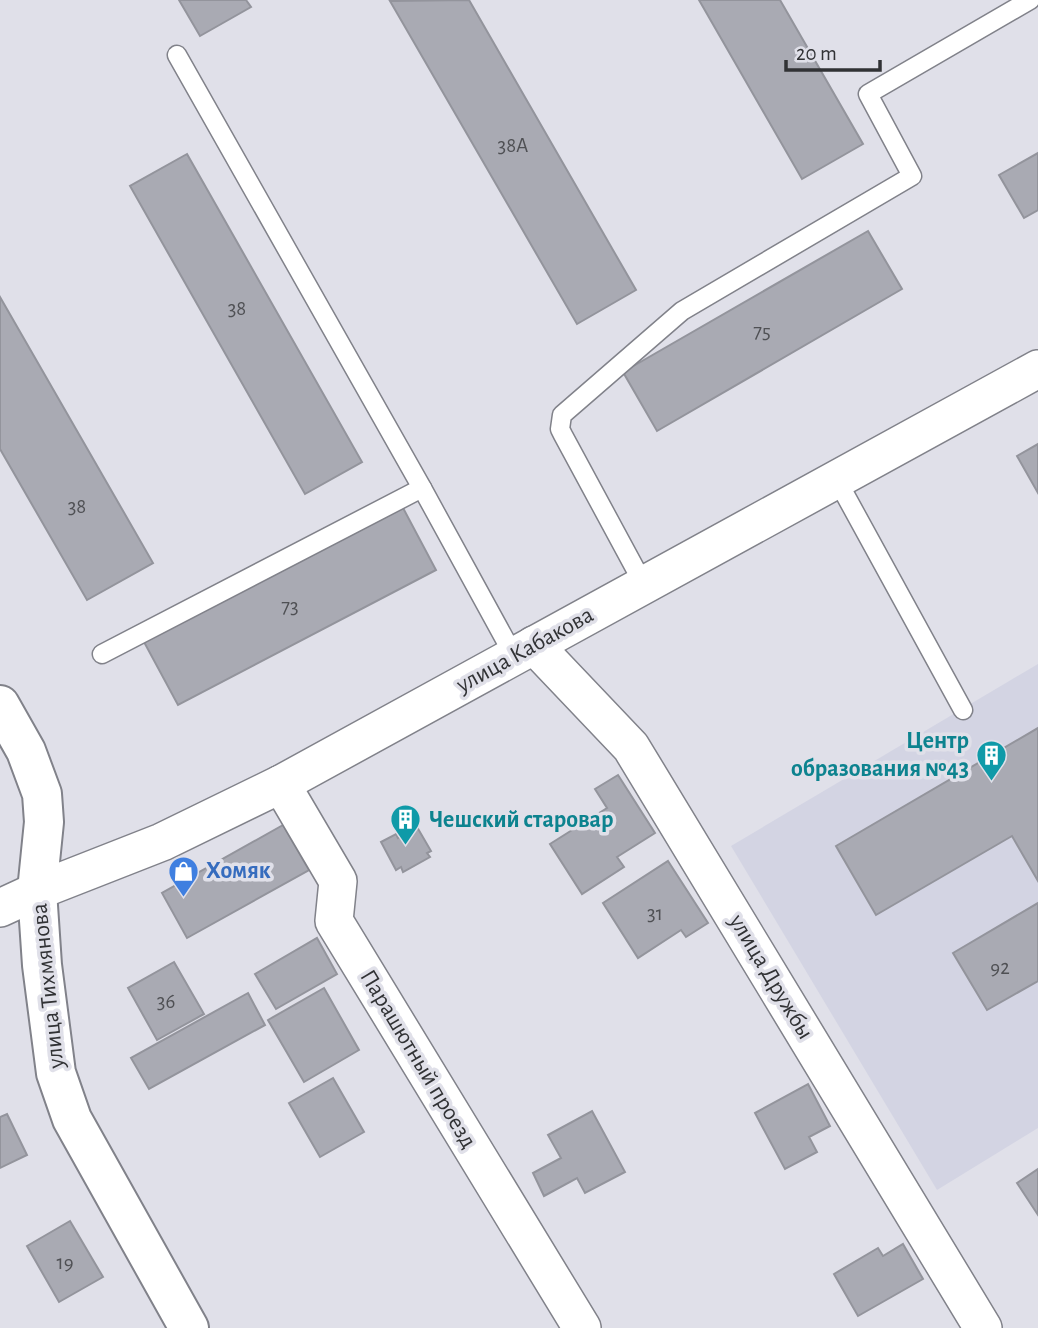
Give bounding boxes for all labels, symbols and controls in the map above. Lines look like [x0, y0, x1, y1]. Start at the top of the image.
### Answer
scale bar [786, 28, 880, 72]
text: 20 m [796, 43, 837, 64]
house number: 38А [498, 135, 528, 156]
house number: 38 [228, 298, 246, 319]
house number: 75 [753, 321, 771, 342]
house number: 38 [68, 496, 86, 517]
house number: 73 [281, 596, 299, 617]
street label: улица Кабакова [452, 603, 597, 698]
place label: Центр образования №43 [791, 729, 969, 781]
building icon: Центр образования №43 [975, 738, 1009, 782]
building icon: Чешский старовар [389, 803, 423, 847]
place label: Чешский старовар [429, 808, 613, 832]
shop icon: Хомяк [166, 854, 200, 898]
place label: Хомяк [206, 859, 271, 883]
street label: улица Тихмянова [27, 902, 69, 1071]
house number: 31 [647, 903, 663, 924]
street label: улица Дружбы [724, 910, 818, 1044]
house number: 92 [990, 957, 1010, 978]
street label: Парашютный проезд [355, 966, 481, 1152]
house number: 36 [157, 991, 175, 1012]
house number: 19 [56, 1252, 74, 1273]

